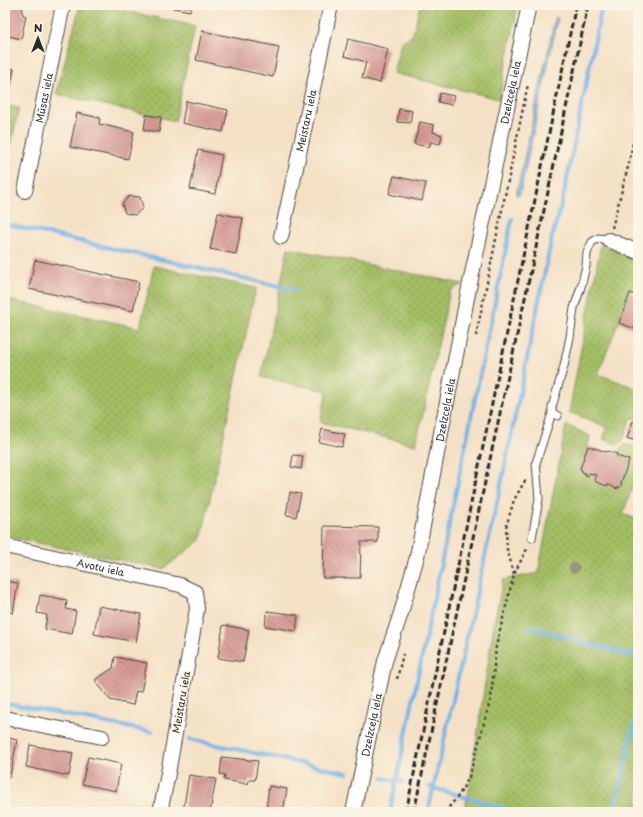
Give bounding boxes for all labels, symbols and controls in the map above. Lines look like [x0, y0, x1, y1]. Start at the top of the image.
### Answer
north arrow [18, 18, 58, 58]
text: N [34, 19, 43, 36]
street label: Dzelzceļa iela [496, 58, 524, 126]
street label: Mūsas iela [31, 71, 56, 124]
street label: Meistaru iela [292, 87, 320, 153]
street label: Dzelzceļa iela [431, 376, 459, 443]
street label: Avotu iela [76, 554, 127, 580]
street label: Meistaru iela [168, 669, 193, 734]
street label: Dzelzceļa iela [357, 691, 385, 758]

